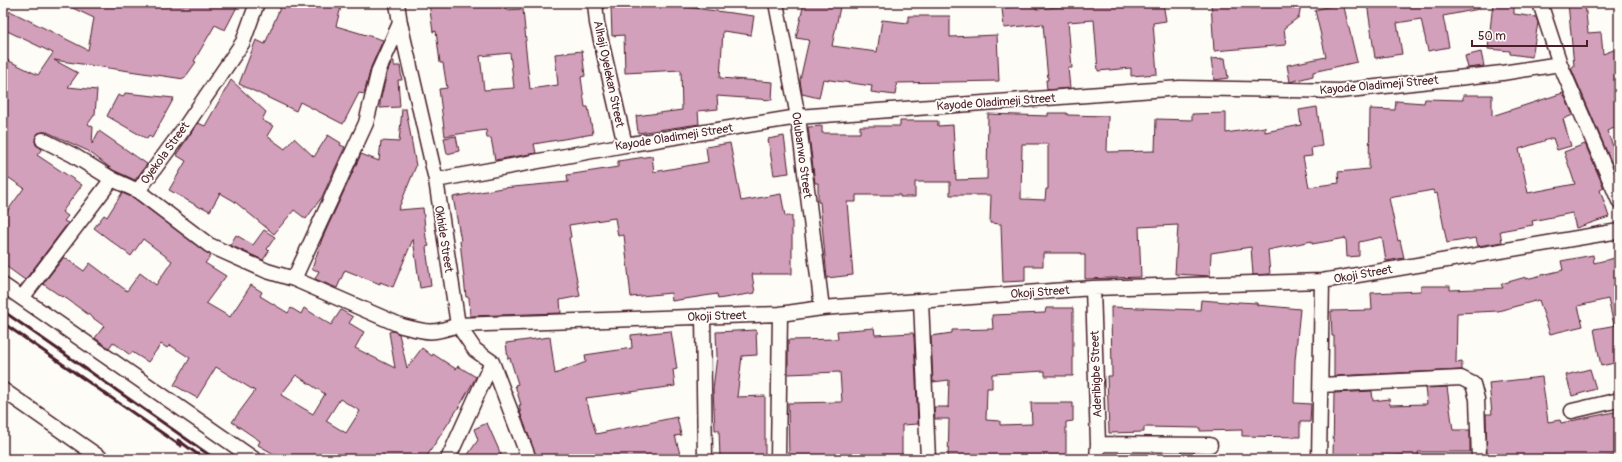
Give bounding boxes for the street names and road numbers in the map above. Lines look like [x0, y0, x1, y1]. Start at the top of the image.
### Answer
street label: Alhaji Oyelekan Street [590, 19, 627, 129]
street label: Kayode Oladimeji Street [1319, 73, 1439, 98]
street label: Kayode Oladimeji Street [936, 91, 1056, 114]
street label: Odubanwo Street [788, 111, 815, 199]
street label: Oyekola Street [138, 119, 193, 187]
street label: Kayode Oladimeji Street [614, 121, 734, 154]
street label: Okhide Street [431, 205, 456, 274]
street label: Okoji Street [1333, 262, 1394, 287]
street label: Okoji Street [1010, 283, 1070, 302]
street label: Okoji Street [687, 308, 747, 325]
street label: Aderibigbe Street [1087, 330, 1106, 418]

